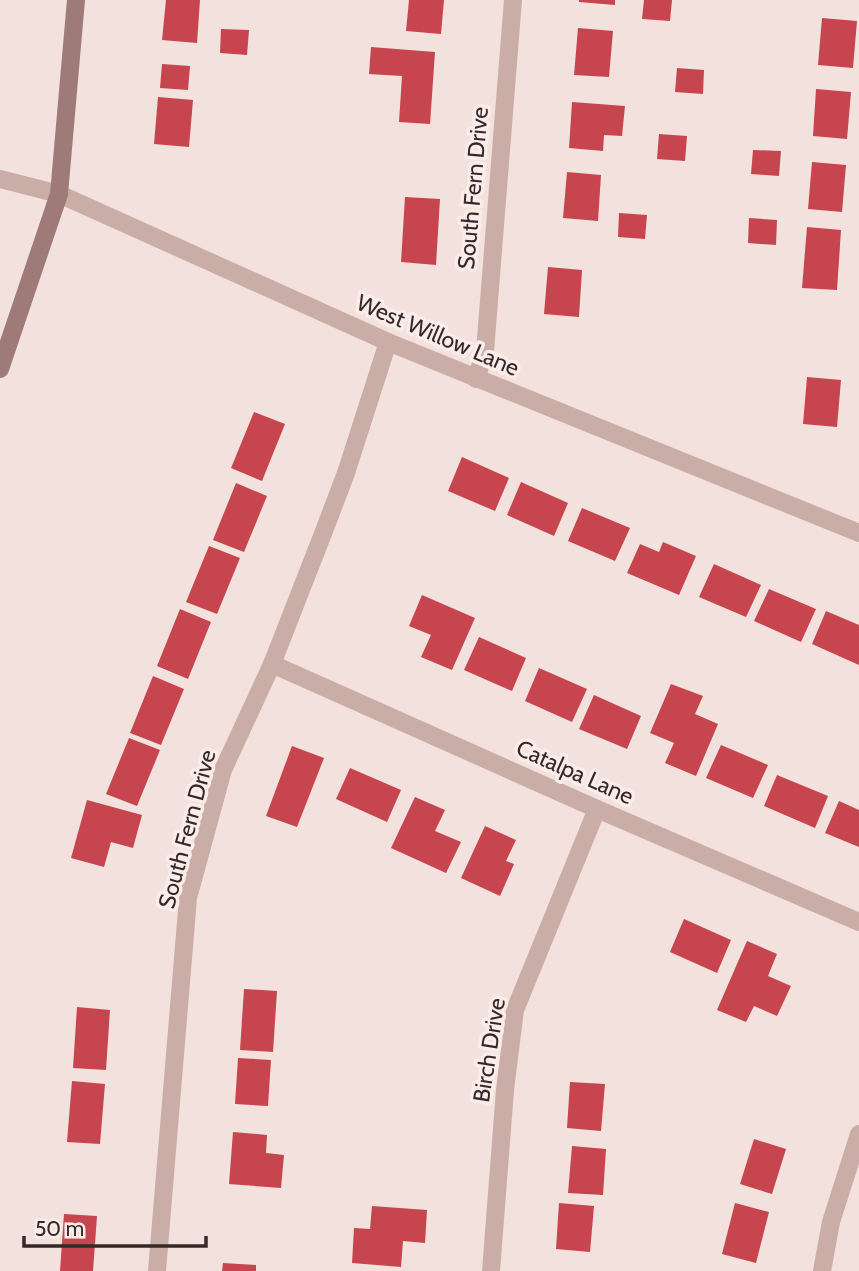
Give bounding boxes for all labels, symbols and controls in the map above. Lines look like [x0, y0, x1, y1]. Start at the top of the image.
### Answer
street label: South Fern Drive [452, 105, 494, 271]
street label: West Willow Lane [352, 288, 524, 382]
street label: Catalpa Lane [512, 734, 638, 810]
street label: South Fern Drive [152, 746, 222, 911]
street label: Birch Drive [467, 996, 511, 1104]
scale bar [24, 1204, 206, 1248]
text: 50 m [35, 1216, 84, 1241]

